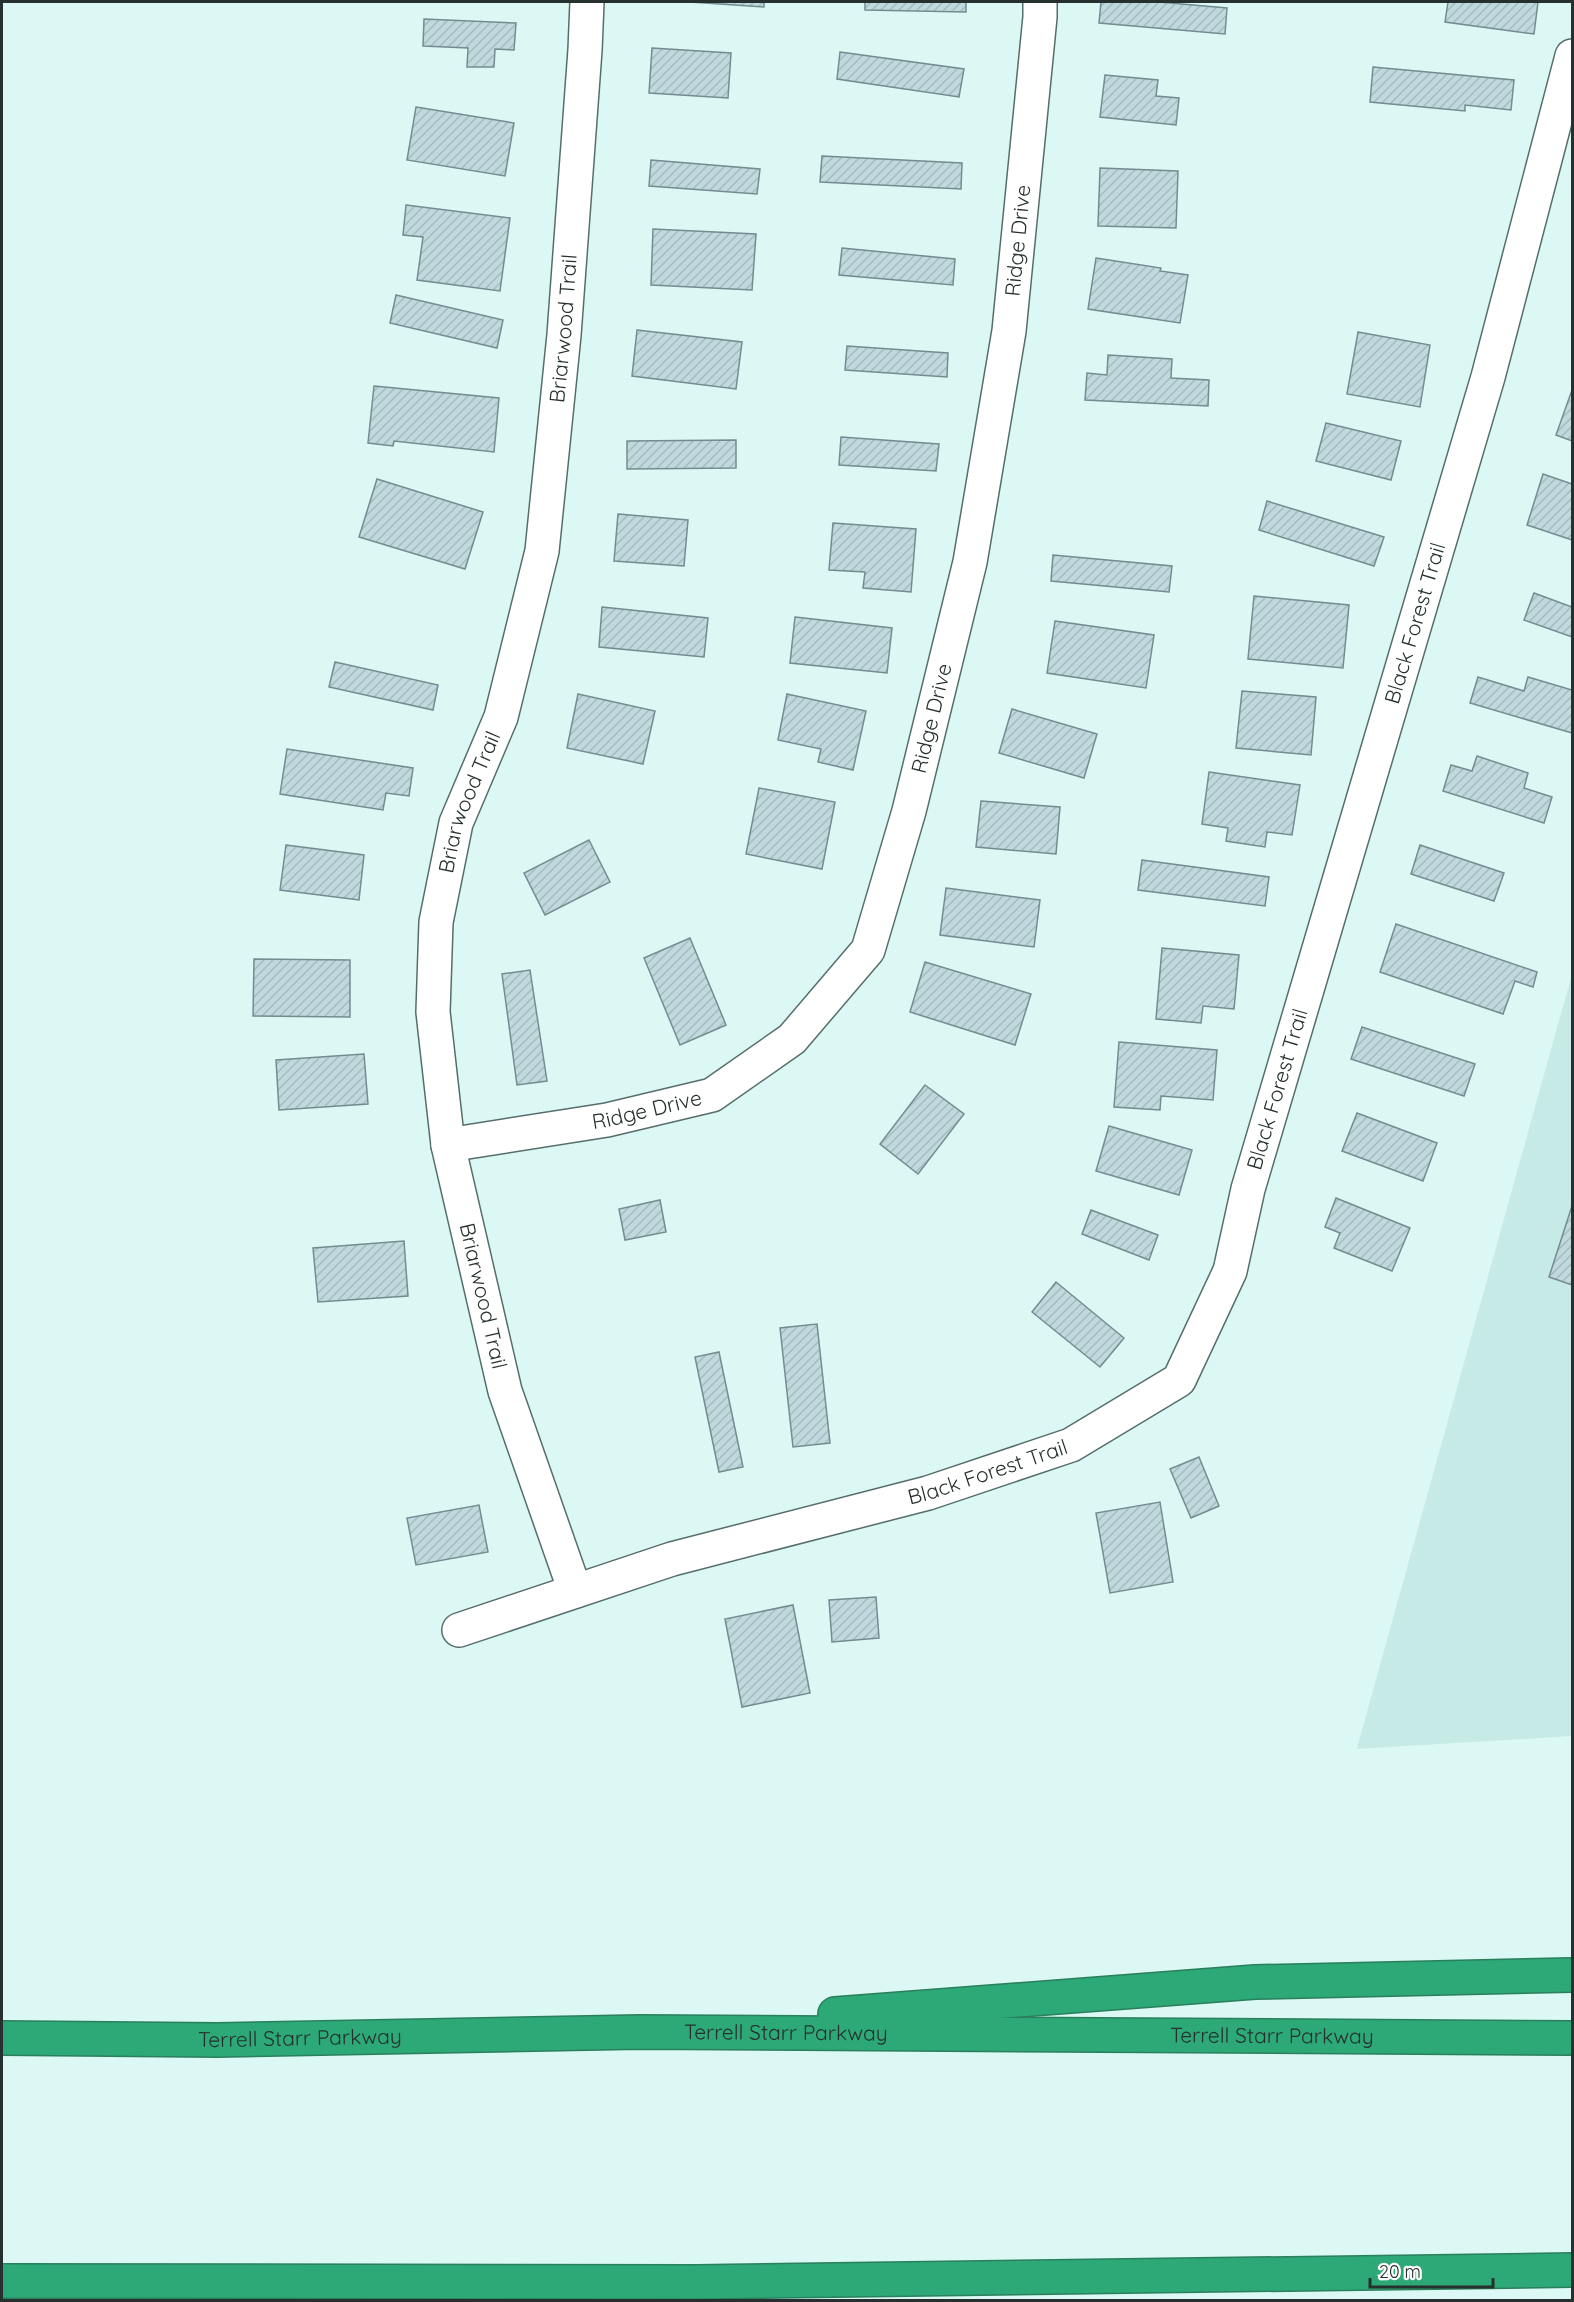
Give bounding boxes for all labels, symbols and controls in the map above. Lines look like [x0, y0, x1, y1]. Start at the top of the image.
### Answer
street label: Ridge Drive [998, 183, 1035, 298]
street label: Briarwood Trail [543, 253, 582, 404]
street label: Black Forest Trail [1378, 539, 1450, 707]
street label: Ridge Drive [905, 660, 957, 776]
street label: Briarwood Trail [432, 727, 505, 875]
street label: Black Forest Trail [1240, 1005, 1313, 1173]
street label: Ridge Drive [590, 1084, 704, 1134]
street label: Briarwood Trail [455, 1220, 513, 1371]
street label: Black Forest Trail [905, 1433, 1071, 1510]
street label: Terrell Starr Parkway [684, 2018, 888, 2046]
street label: Terrell Starr Parkway [1170, 2021, 1374, 2049]
street label: Terrell Starr Parkway [198, 2023, 402, 2052]
scale bar [1370, 2251, 1493, 2289]
text: 20 m [1379, 2260, 1421, 2283]

